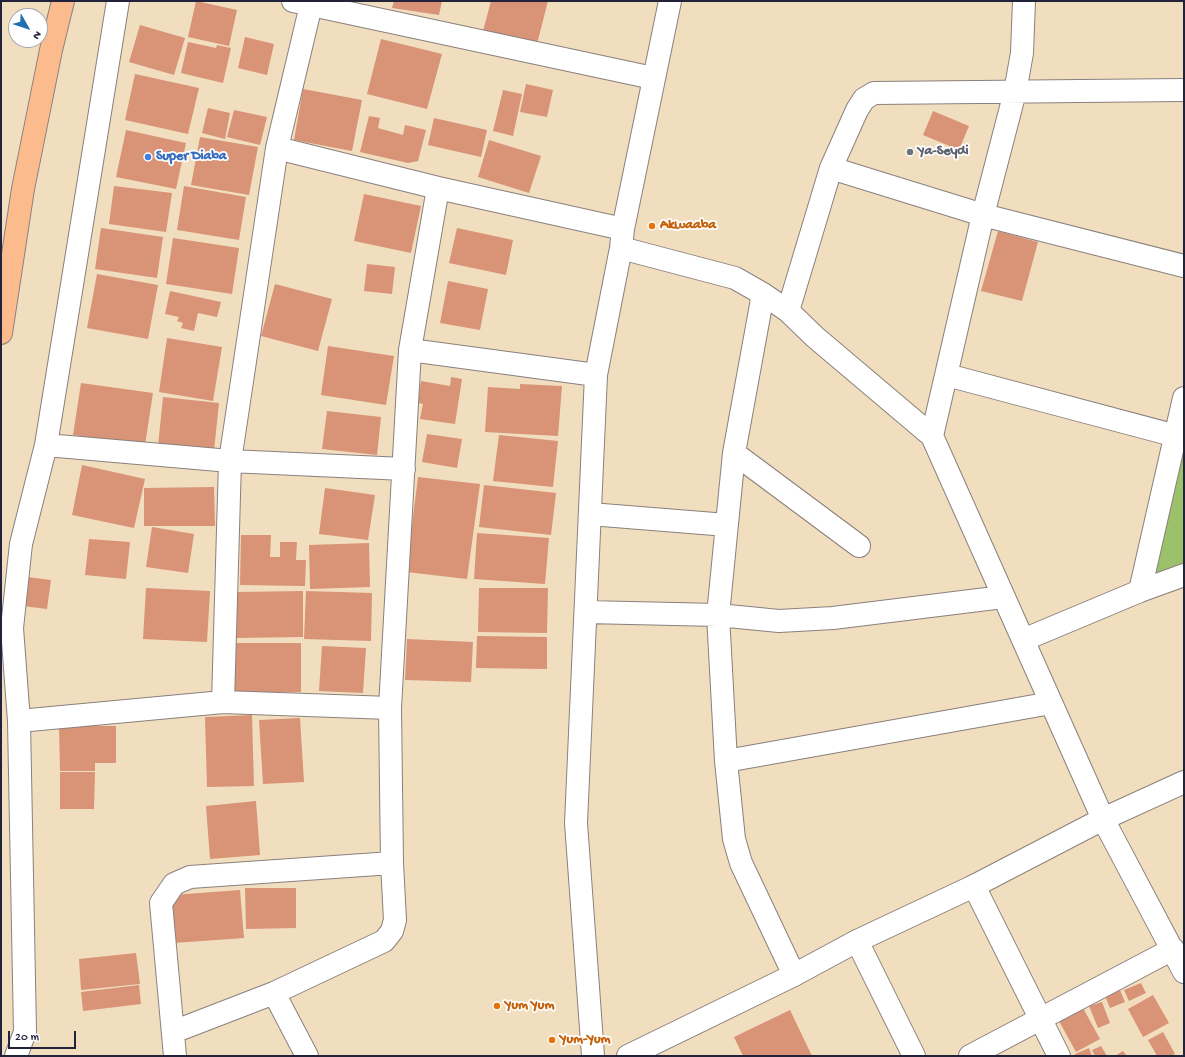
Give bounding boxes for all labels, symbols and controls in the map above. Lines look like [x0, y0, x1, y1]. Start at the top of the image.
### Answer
north arrow [8, 8, 48, 48]
text: N [30, 28, 43, 41]
place label: Ya-Seydi [918, 144, 969, 160]
marker: Ya-Seydi [905, 147, 915, 157]
place label: Super Diaba [156, 149, 227, 165]
marker: Super Diaba [143, 152, 153, 162]
place label: Akwaaba [660, 218, 716, 234]
marker: Akwaaba [647, 221, 657, 231]
place label: Yum Yum [505, 998, 554, 1014]
marker: Yum Yum [492, 1001, 502, 1011]
scale bar [10, 1023, 78, 1049]
text: 20 m [15, 1031, 39, 1045]
place label: Yum-Yum [560, 1032, 610, 1048]
marker: Yum-Yum [547, 1035, 557, 1045]

